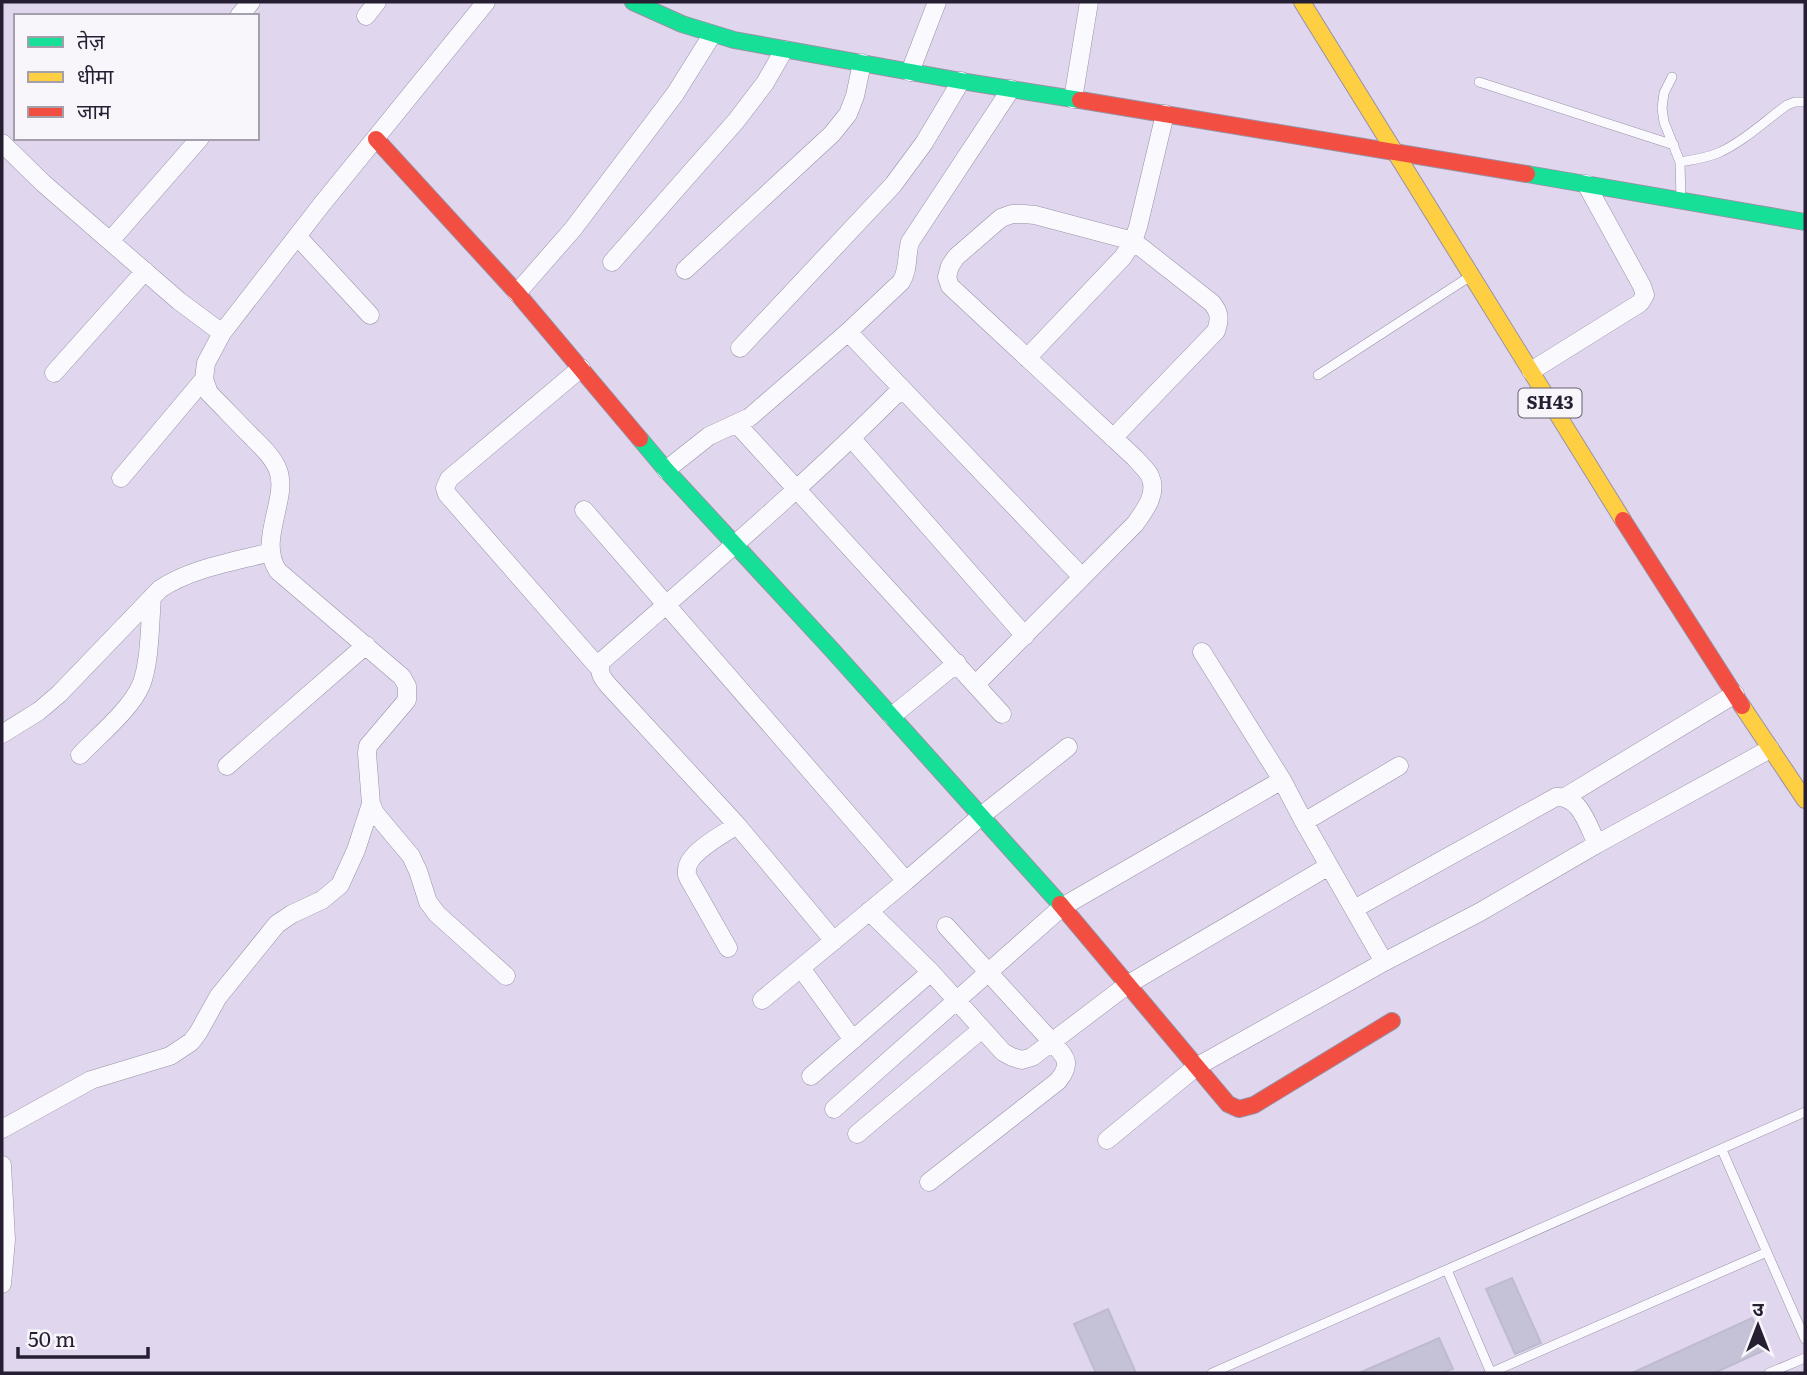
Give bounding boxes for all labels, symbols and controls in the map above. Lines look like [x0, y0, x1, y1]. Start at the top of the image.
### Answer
legend [14, 14, 259, 140]
text: तेज़ [77, 24, 105, 55]
text: धीमा [77, 59, 114, 90]
text: जाम [77, 94, 111, 125]
road number: SH43 [1518, 388, 1582, 418]
north arrow [1723, 1291, 1793, 1361]
text: उ [1752, 1294, 1764, 1322]
scale bar [18, 1316, 147, 1360]
text: 50 m [28, 1322, 75, 1353]

